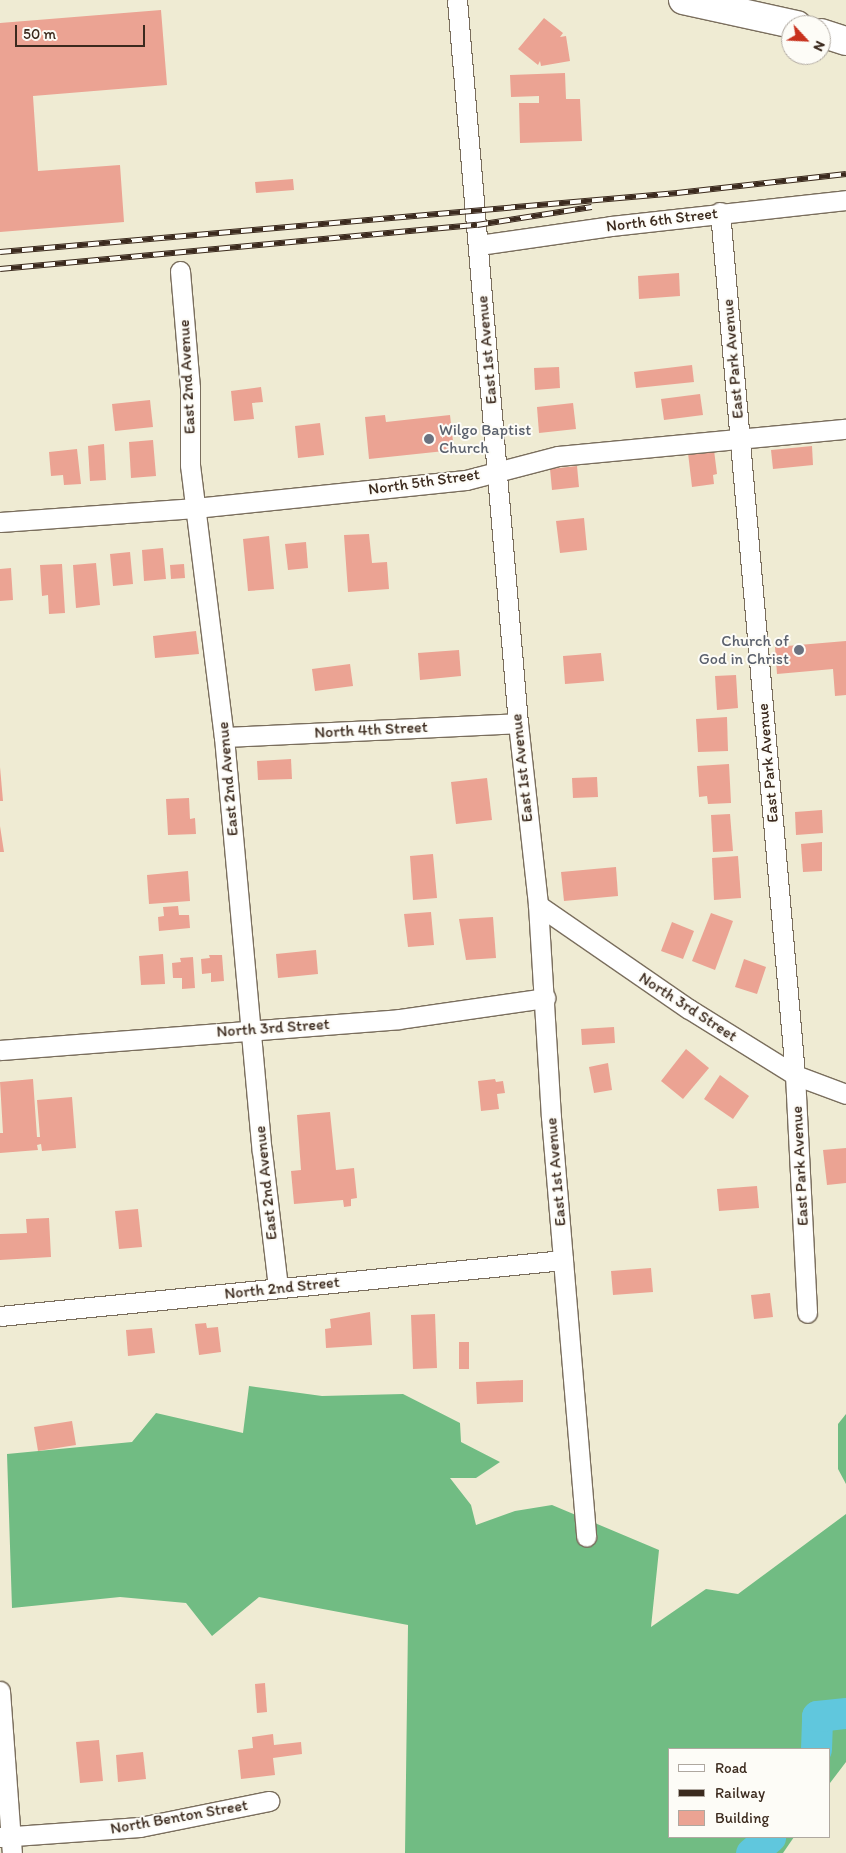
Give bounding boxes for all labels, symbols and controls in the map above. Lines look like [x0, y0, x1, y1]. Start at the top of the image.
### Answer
scale bar [18, 15, 148, 47]
north arrow [781, 15, 831, 65]
text: 50 m [23, 25, 56, 43]
text: N [809, 38, 829, 54]
street label: North 6th Street [605, 204, 719, 236]
street label: East 1st Avenue [473, 295, 501, 405]
street label: East Park Avenue [718, 299, 748, 419]
street label: East 2nd Avenue [174, 320, 200, 434]
place label: Wilgo Baptist Church [439, 420, 532, 458]
marker: Wilgo Baptist Church [423, 433, 435, 445]
street label: North 5th Street [367, 465, 481, 499]
place label: Church of God in Christ [698, 631, 789, 669]
marker: Church of God in Christ [793, 644, 805, 656]
street label: East Park Avenue [753, 703, 783, 823]
street label: East 1st Avenue [507, 713, 537, 823]
street label: North 4th Street [314, 717, 428, 743]
street label: East 2nd Avenue [213, 722, 243, 836]
street label: North 3rd Street [635, 968, 741, 1046]
street label: North 3rd Street [216, 1014, 330, 1042]
street label: East Park Avenue [787, 1106, 813, 1226]
street label: East 1st Avenue [542, 1117, 570, 1227]
street label: East 2nd Avenue [251, 1126, 281, 1240]
street label: North 2nd Street [224, 1272, 340, 1304]
legend [668, 1748, 831, 1838]
text: Road [715, 1759, 747, 1777]
text: Railway [715, 1784, 765, 1802]
street label: North Benton Street [109, 1795, 249, 1839]
text: Building [715, 1809, 769, 1827]

